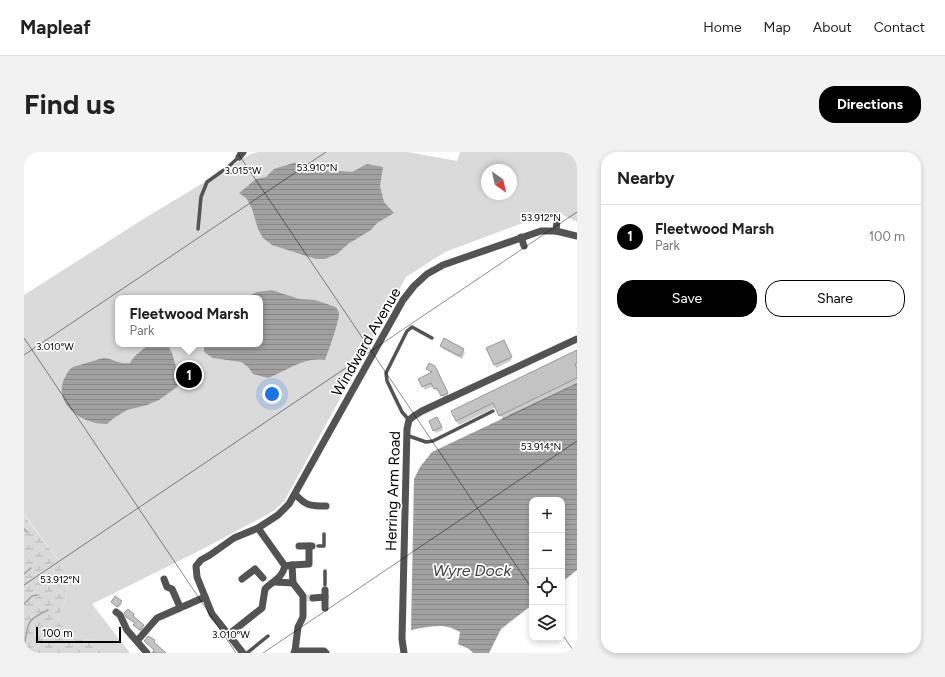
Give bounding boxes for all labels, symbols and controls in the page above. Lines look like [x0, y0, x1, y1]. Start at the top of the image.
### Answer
text: Mapleaf [20, 16, 91, 39]
text: Home [703, 19, 742, 36]
text: Map [764, 19, 791, 36]
text: About [813, 19, 852, 36]
text: Contact [874, 19, 925, 36]
button: Directions [819, 86, 921, 123]
text: Find us [24, 87, 115, 121]
text: 53.910°N [297, 161, 337, 174]
text: 3.015°W [224, 164, 262, 177]
north arrow [481, 164, 517, 200]
text: Nearby [617, 168, 675, 188]
text: 53.912°N [521, 211, 561, 224]
text: Fleetwood Marsh [655, 220, 774, 238]
text: 1 [627, 229, 633, 244]
text: 100 m [869, 229, 905, 244]
text: Park [655, 238, 680, 253]
button: Save [617, 280, 757, 317]
button: Share [765, 280, 905, 317]
street label: Windward Avenue [328, 284, 404, 400]
popup [115, 295, 263, 347]
text: Fleetwood Marsh [130, 305, 248, 323]
text: Park [130, 323, 154, 338]
text: 3.010°W [36, 340, 74, 353]
pin: 1 [176, 360, 202, 390]
your location [262, 384, 282, 404]
street label: Herring Arm Road [382, 431, 404, 551]
text: 53.914°N [521, 440, 561, 453]
map controls [529, 497, 565, 641]
button: + [529, 497, 565, 533]
button: − [529, 533, 565, 569]
water label: Wyre Dock [433, 561, 513, 580]
button: locate [529, 569, 565, 605]
text: 53.912°N [40, 573, 80, 586]
button: layers [529, 605, 565, 641]
scale bar [36, 625, 121, 644]
text: 100 m [42, 627, 73, 640]
text: 3.010°W [212, 628, 250, 641]

